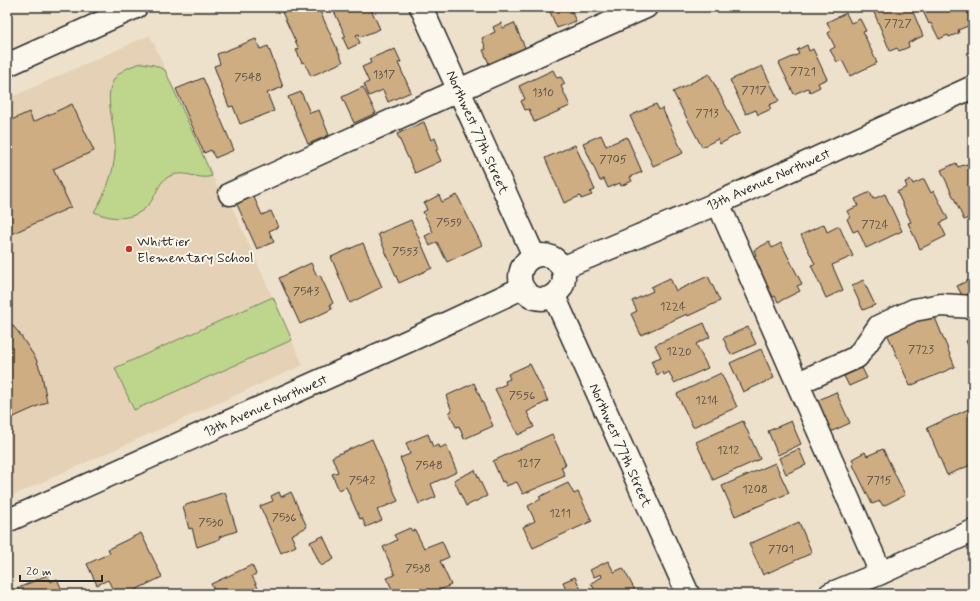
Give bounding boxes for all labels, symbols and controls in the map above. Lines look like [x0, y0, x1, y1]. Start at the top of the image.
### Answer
house number: 7727 [884, 16, 912, 32]
house number: 7721 [790, 64, 816, 80]
house number: 1317 [373, 67, 395, 83]
street label: Northwest 77th Street [442, 68, 513, 198]
house number: 7548 [234, 70, 262, 86]
house number: 7717 [741, 83, 767, 99]
house number: 1310 [532, 85, 554, 101]
house number: 7713 [695, 106, 719, 122]
street label: 13th Avenue Northwest [704, 144, 834, 215]
house number: 7705 [599, 152, 627, 168]
house number: 7559 [436, 215, 462, 231]
house number: 7724 [861, 217, 889, 233]
place label: Whittier Elementary School [137, 233, 253, 267]
marker: Whittier Elementary School [124, 244, 134, 254]
house number: 7553 [392, 244, 418, 260]
house number: 7543 [293, 284, 320, 300]
house number: 1224 [660, 299, 686, 315]
house number: 7723 [908, 342, 935, 358]
house number: 1220 [666, 344, 692, 360]
street label: 13th Avenue Northwest [201, 370, 331, 441]
street label: Northwest 77th Street [585, 381, 656, 511]
house number: 7556 [509, 388, 535, 404]
house number: 1214 [695, 393, 719, 409]
house number: 1212 [717, 443, 739, 459]
house number: 1217 [517, 456, 541, 472]
house number: 7548 [415, 458, 443, 474]
house number: 7542 [349, 473, 375, 489]
house number: 7715 [866, 473, 892, 489]
house number: 1208 [742, 482, 768, 498]
house number: 1211 [549, 506, 571, 522]
house number: 7536 [272, 510, 296, 526]
house number: 7530 [198, 515, 224, 531]
house number: 7701 [768, 542, 794, 558]
scale bar [20, 557, 102, 583]
house number: 7538 [405, 561, 431, 577]
text: 20 m [26, 564, 52, 580]

